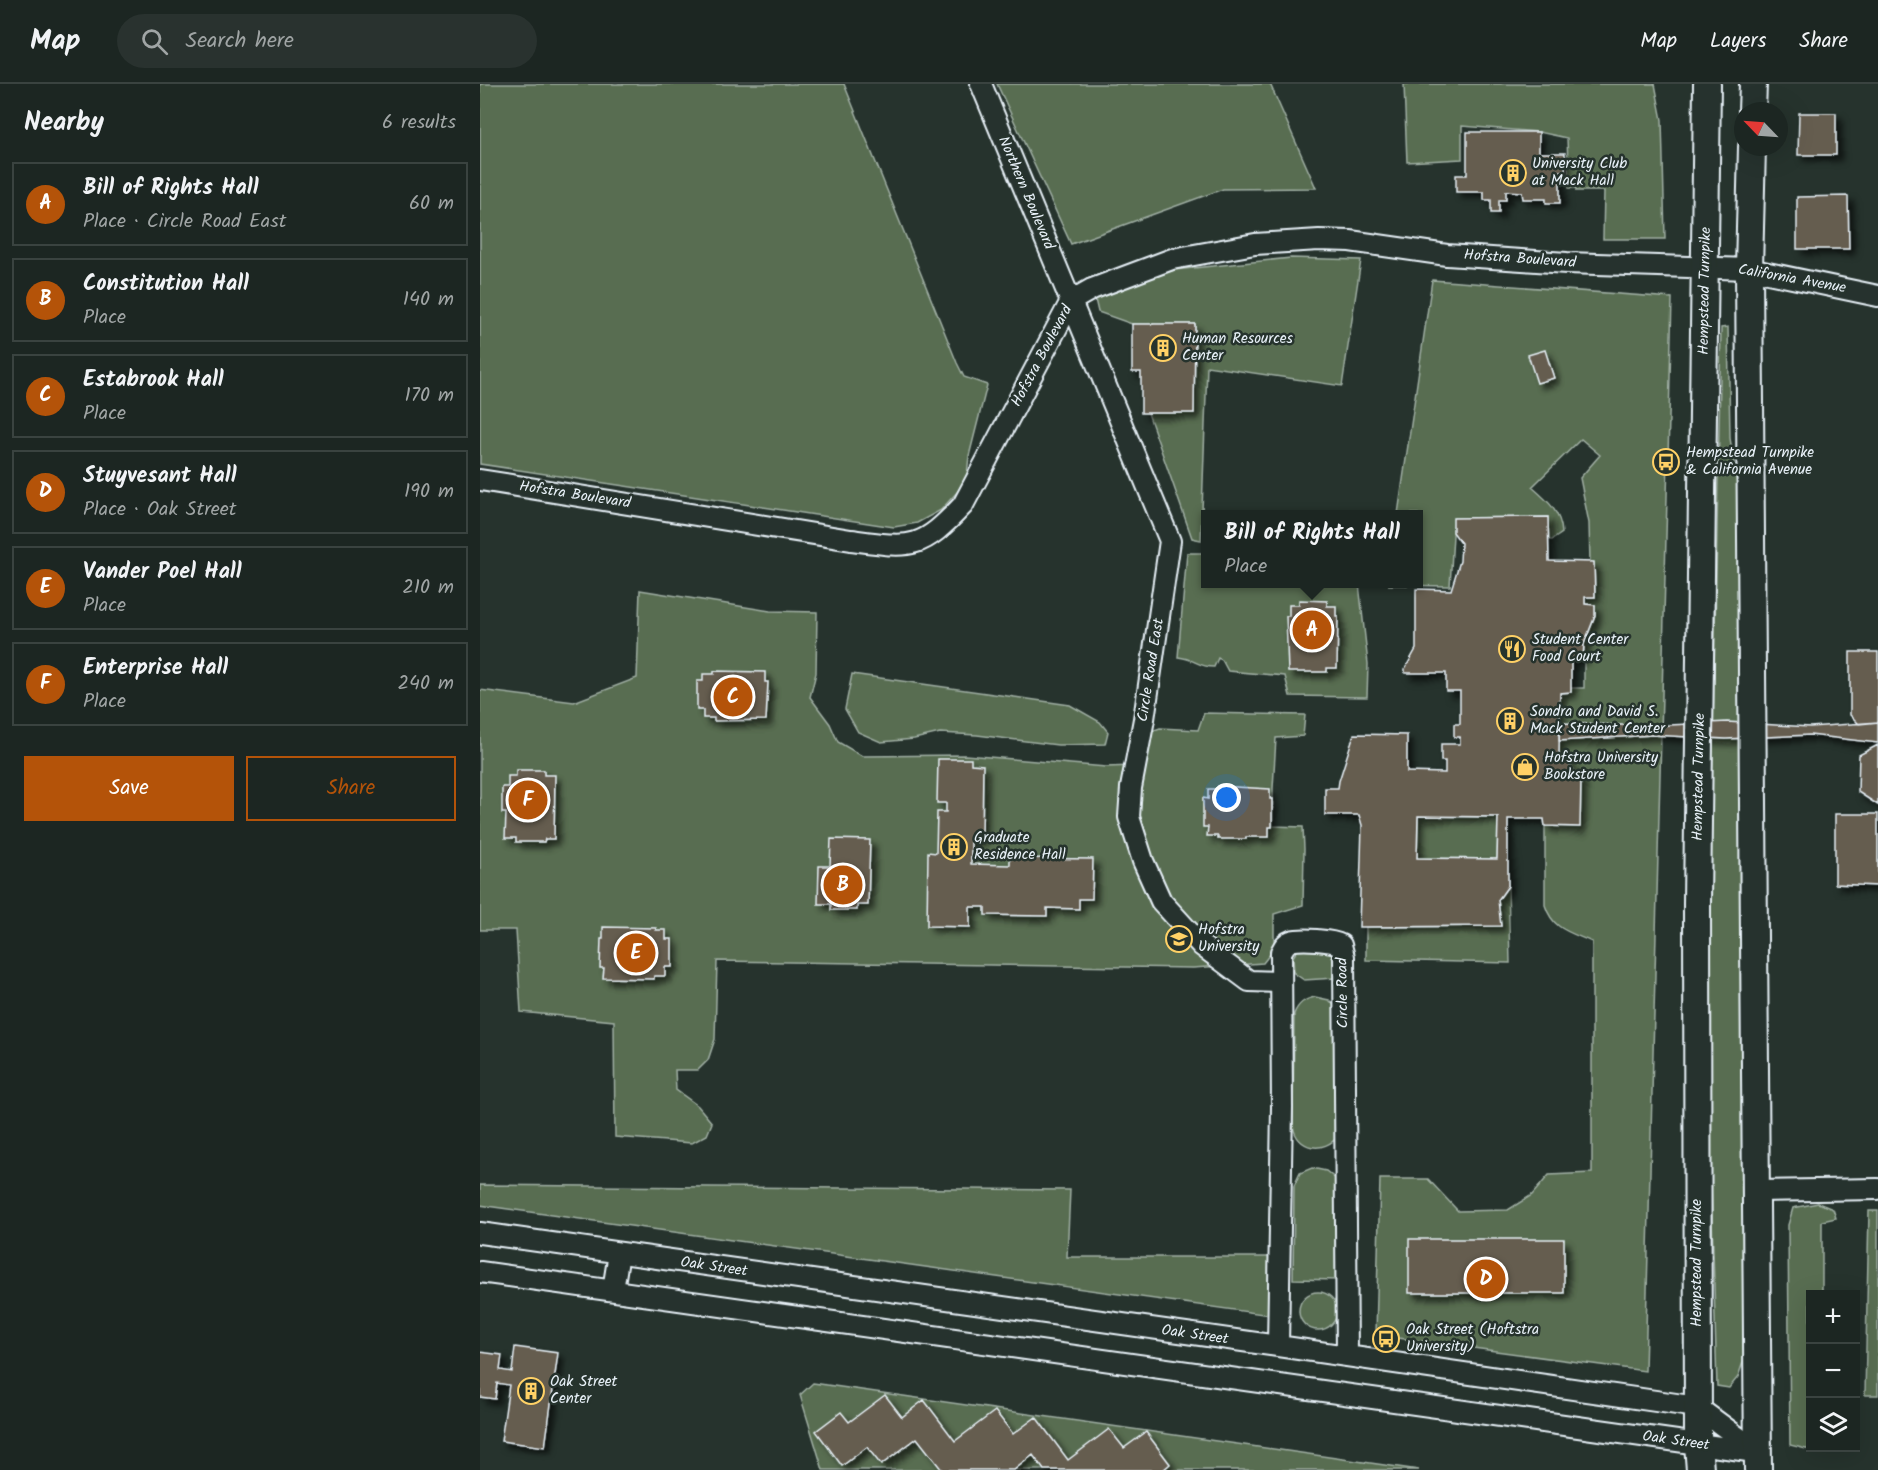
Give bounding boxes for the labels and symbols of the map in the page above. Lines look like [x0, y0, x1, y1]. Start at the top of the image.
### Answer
north arrow [1734, 102, 1788, 156]
street label: Northern Boulevard [991, 132, 1061, 254]
place label: University Club at Mack Hall [1532, 152, 1627, 193]
building icon: University Club at Mack Hall [1498, 158, 1528, 188]
street label: Hempstead Turnpike [1692, 226, 1718, 355]
street label: Hofstra Boulevard [1463, 243, 1577, 275]
street label: California Avenue [1736, 258, 1848, 300]
street label: Hofstra Boulevard [1005, 300, 1079, 411]
place label: Human Resources Center [1182, 327, 1294, 368]
building icon: Human Resources Center [1148, 333, 1178, 363]
place label: Hempstead Turnpike & California Avenue [1686, 441, 1814, 482]
bus stop icon: Hempstead Turnpike & California Avenue [1651, 447, 1681, 477]
street label: Hofstra Boulevard [518, 474, 633, 516]
pin: A [1292, 608, 1332, 652]
street label: Circle Road East [1131, 616, 1171, 724]
place label: Student Center Food Court [1532, 628, 1629, 669]
restaurant icon: Student Center Food Court [1497, 634, 1527, 664]
pin: C [714, 674, 752, 720]
place label: Sondra and David S. Mack Student Center [1530, 700, 1666, 741]
building icon: Sondra and David S. Mack Student Center [1495, 706, 1525, 736]
street label: Hempstead Turnpike [1686, 712, 1712, 841]
place label: Hofstra University Bookstore [1544, 746, 1659, 787]
shop icon: Hofstra University Bookstore [1510, 752, 1540, 782]
pin: F [508, 778, 548, 822]
your location [1212, 783, 1241, 812]
place label: Graduate Residence Hall [974, 826, 1066, 867]
building icon: Graduate Residence Hall [939, 832, 969, 862]
pin: B [824, 862, 862, 908]
place label: Hofstra University [1198, 918, 1260, 959]
school or university icon: Hofstra University [1164, 924, 1194, 954]
pin: E [616, 930, 656, 976]
street label: Circle Road [1330, 957, 1356, 1029]
street label: Hempstead Turnpike [1685, 1199, 1709, 1327]
street label: Oak Street [679, 1250, 749, 1284]
pin: D [1466, 1256, 1506, 1302]
street label: Oak Street [1160, 1318, 1230, 1352]
place label: Oak Street (Hoftstra University) [1406, 1318, 1539, 1359]
bus stop icon: Oak Street (Hoftstra University) [1371, 1324, 1401, 1354]
place label: Oak Street Center [550, 1370, 618, 1411]
building icon: Oak Street Center [516, 1376, 546, 1406]
street label: Oak Street [1641, 1424, 1711, 1458]

